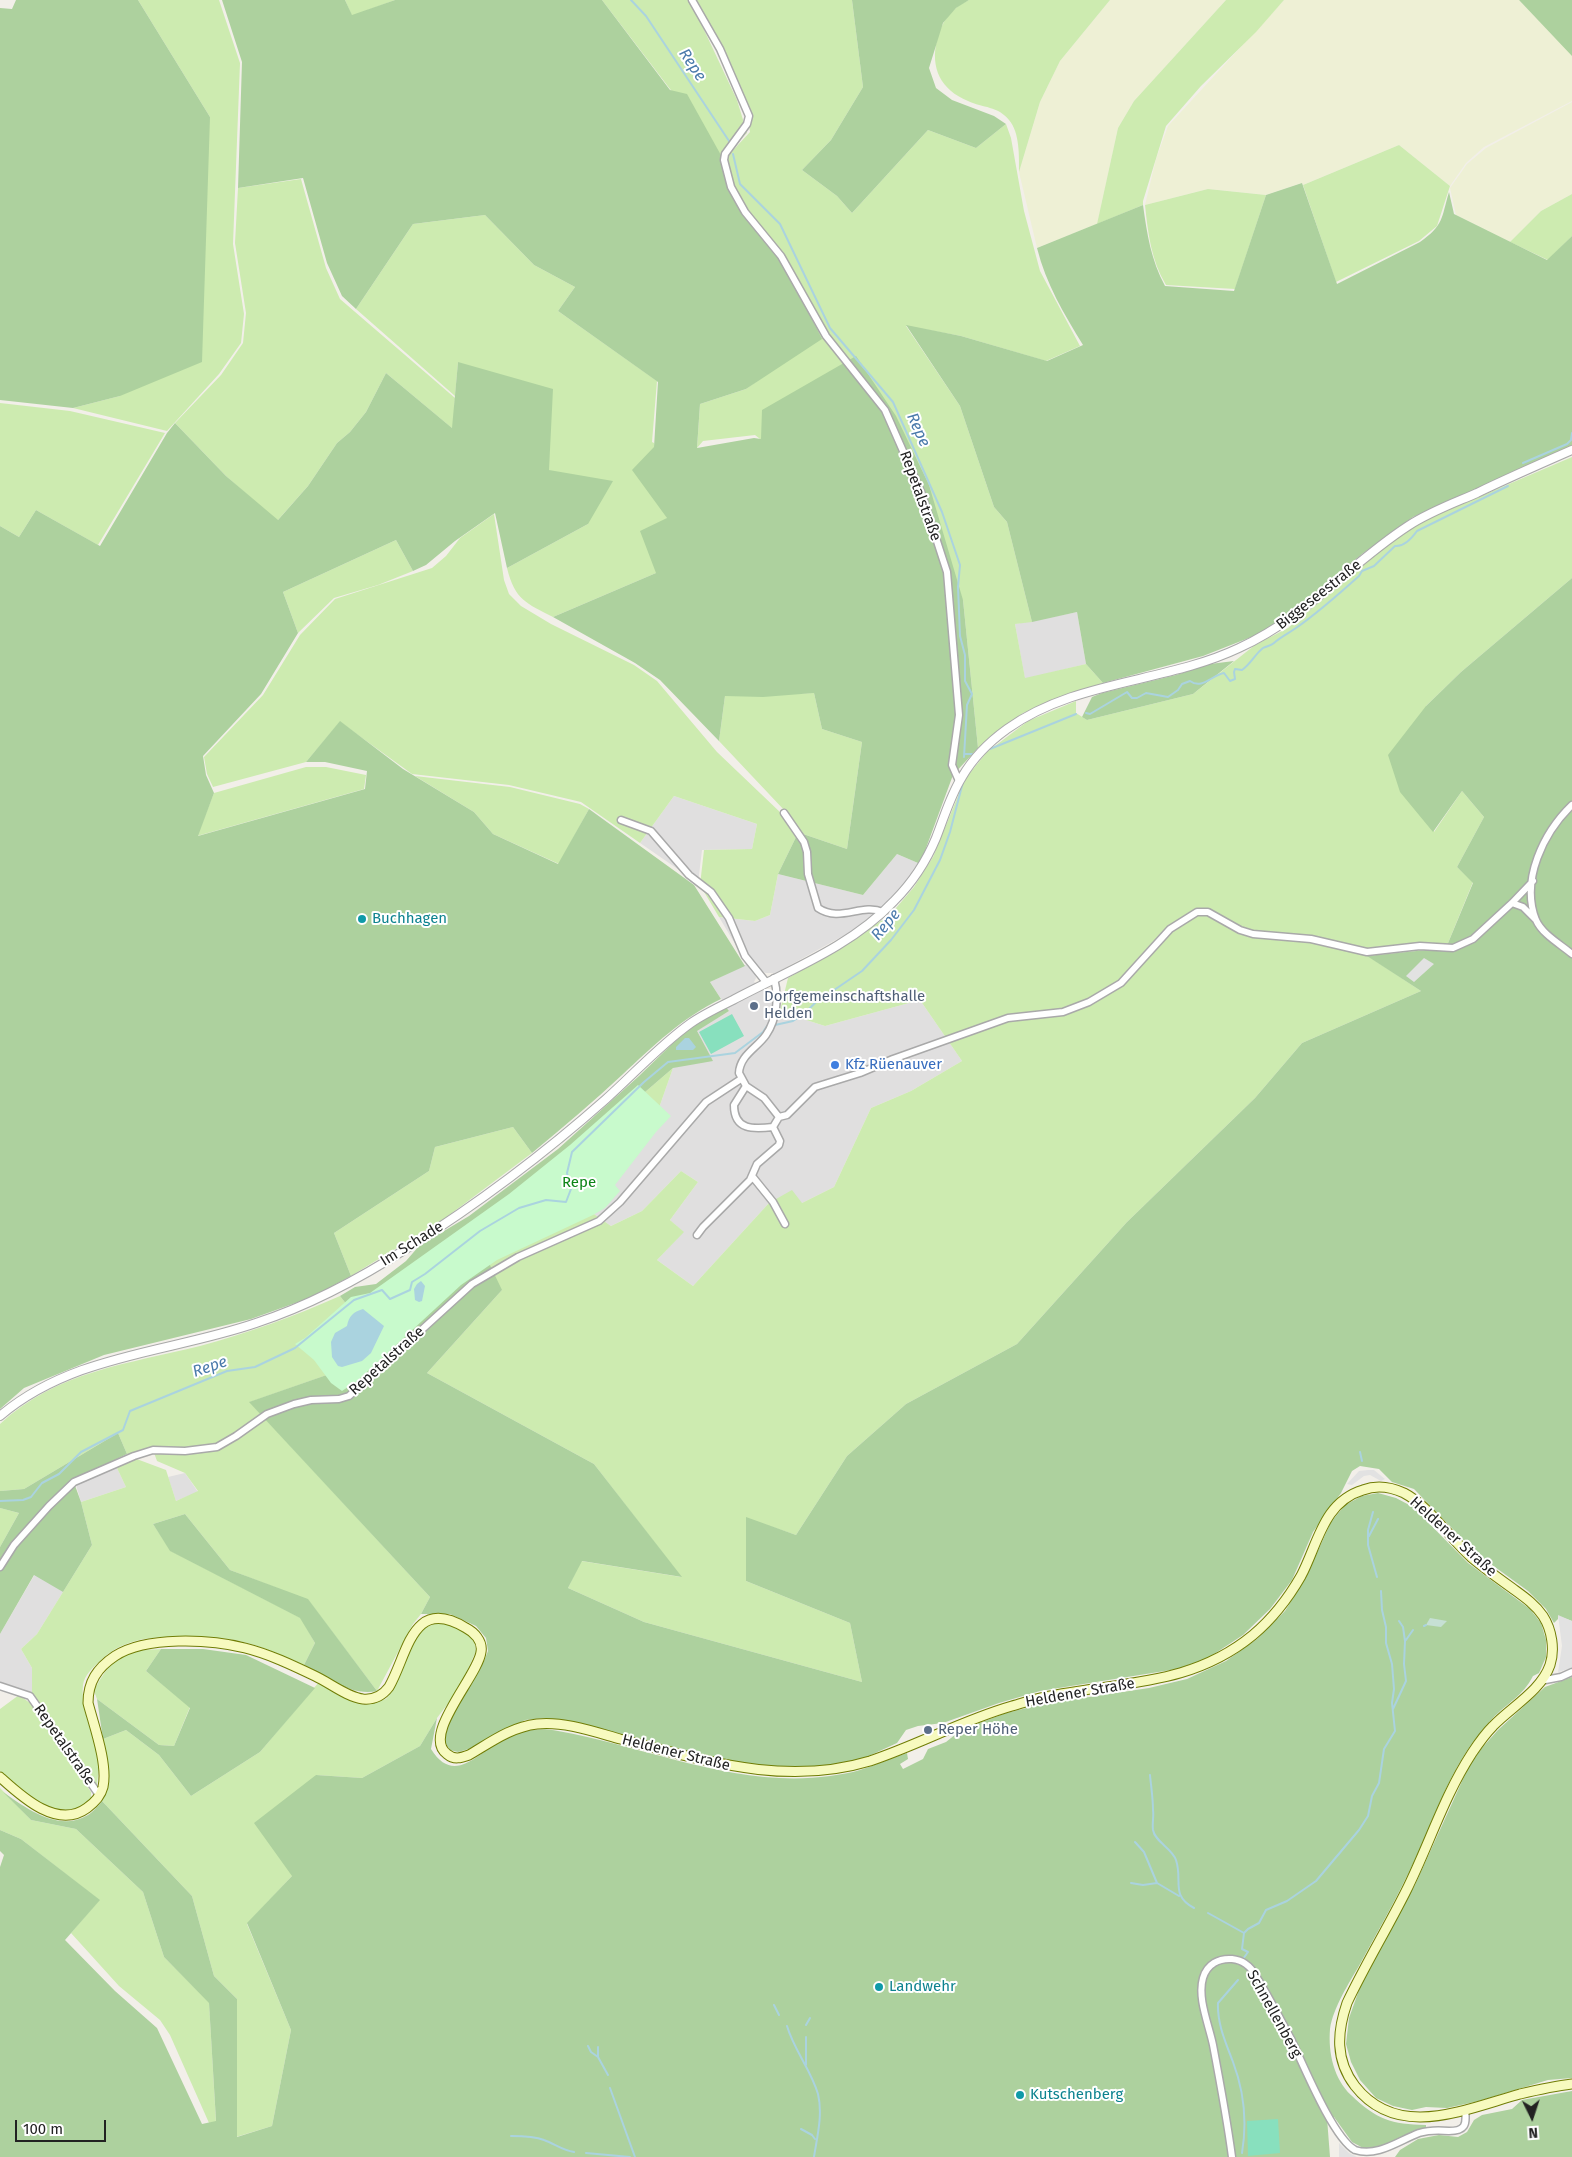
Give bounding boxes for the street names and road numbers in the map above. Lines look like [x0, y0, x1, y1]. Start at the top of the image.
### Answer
street label: Repetalstraße [895, 448, 945, 544]
street label: Biggeseestraße [1273, 556, 1365, 634]
street label: Im Schade [377, 1218, 447, 1270]
street label: Repetalstraße [346, 1323, 428, 1399]
street label: Heldener Straße [1406, 1493, 1500, 1581]
street label: Heldener Straße [1024, 1675, 1136, 1711]
street label: Repetalstraße [29, 1701, 99, 1789]
street label: Heldener Straße [620, 1731, 732, 1775]
street label: Schnellenberg [1243, 1967, 1305, 2061]

